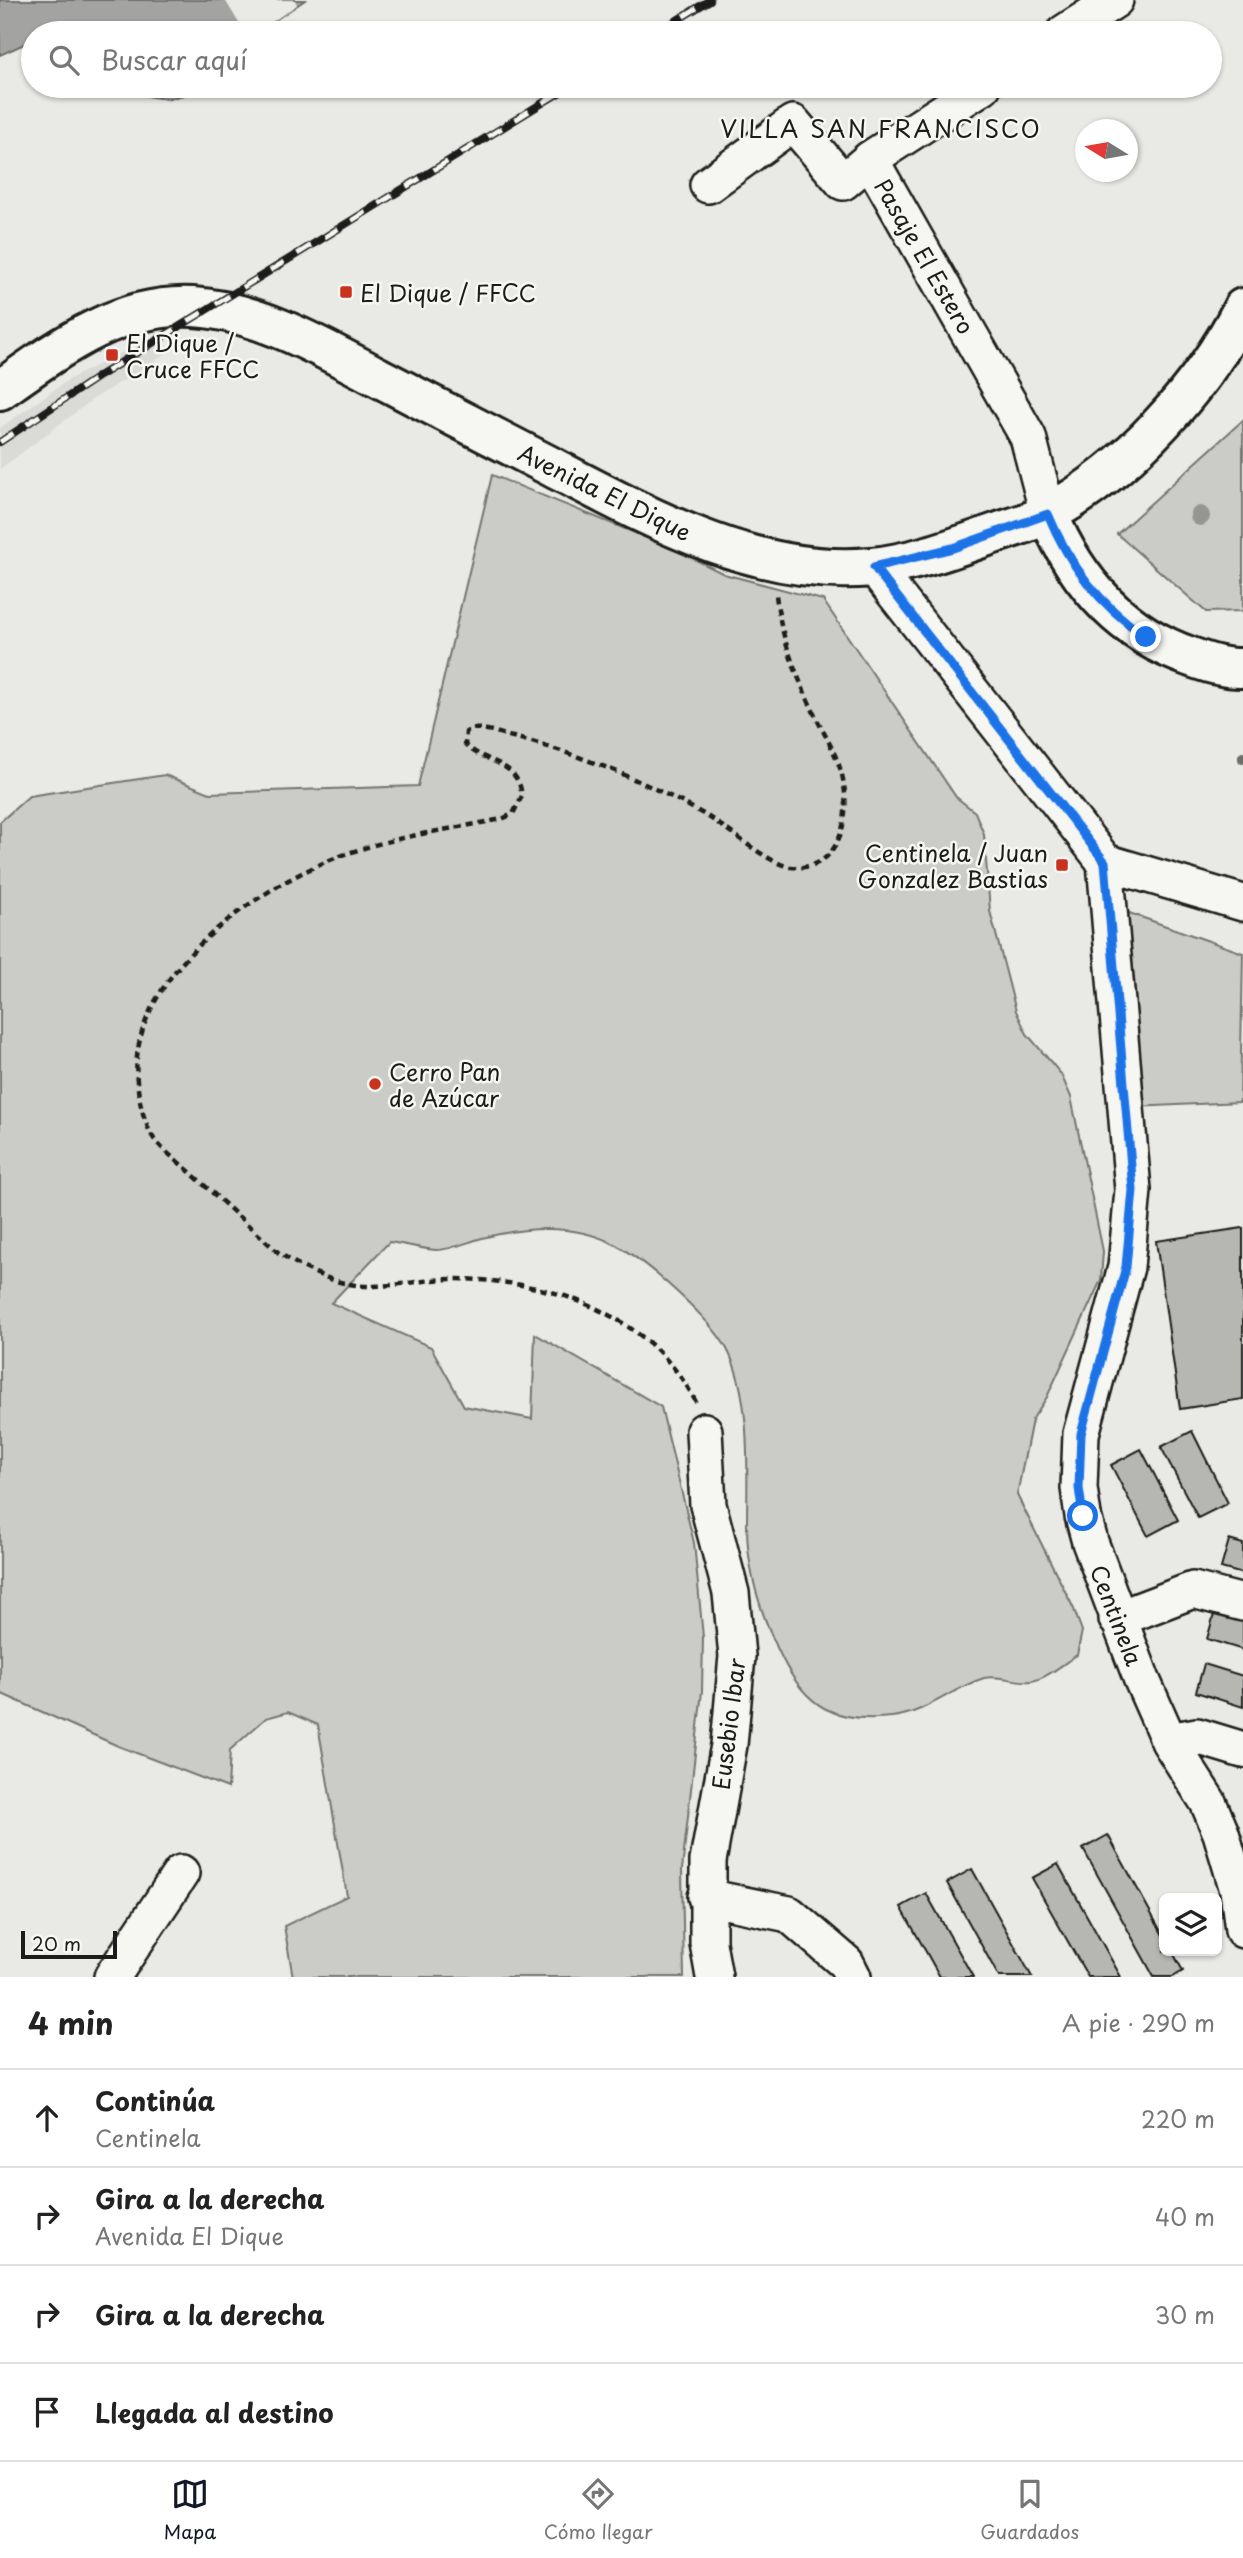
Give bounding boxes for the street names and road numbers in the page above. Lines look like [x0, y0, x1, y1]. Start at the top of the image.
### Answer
street label: Pasaje El Estero [866, 172, 984, 340]
street label: Avenida El Dique [512, 435, 698, 549]
street label: Centinela [1082, 1559, 1153, 1671]
street label: Eusebio Ibar [703, 1656, 754, 1792]

